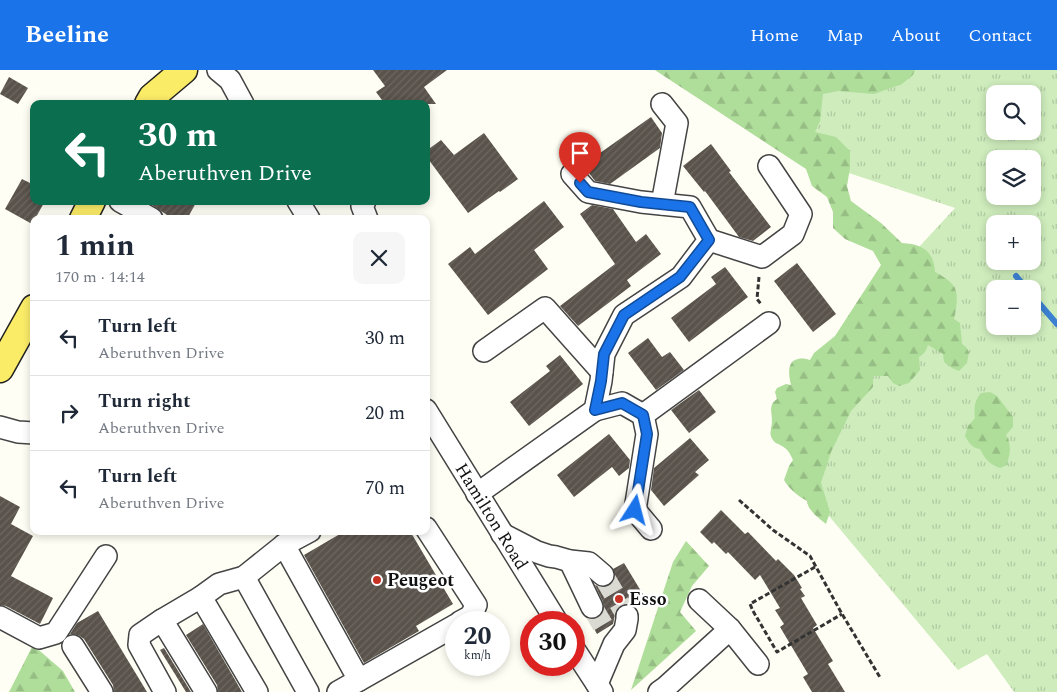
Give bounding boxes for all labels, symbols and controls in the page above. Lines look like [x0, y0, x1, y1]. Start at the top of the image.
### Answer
text: Beeline [25, 17, 109, 53]
text: Home [750, 22, 799, 49]
text: Map [827, 22, 863, 49]
text: About [891, 22, 941, 49]
text: Contact [969, 22, 1032, 49]
map controls [986, 85, 1041, 335]
button: search [986, 85, 1041, 140]
text: 30 m [138, 109, 218, 162]
icon: left [55, 120, 120, 185]
pin [559, 132, 601, 183]
icon: arrive [566, 139, 594, 167]
button: layers [986, 150, 1041, 205]
text: Aberuthven Drive [138, 157, 312, 190]
button: + [986, 215, 1041, 270]
text: 1 min [55, 223, 135, 269]
button: close [353, 232, 405, 284]
text: 170 m · 14:14 [55, 265, 145, 289]
button: − [986, 280, 1041, 335]
text: Turn left [98, 312, 177, 341]
icon: left [55, 324, 83, 352]
text: 30 m [365, 324, 405, 353]
text: Aberuthven Drive [98, 341, 225, 365]
text: Turn right [98, 387, 191, 416]
icon: right [55, 399, 83, 427]
text: 20 m [365, 399, 405, 428]
text: Aberuthven Drive [98, 416, 225, 440]
street label: Hamilton Road [448, 458, 535, 575]
text: Turn left [98, 462, 177, 491]
icon: left [55, 474, 83, 502]
text: 70 m [365, 474, 405, 503]
position arrow [608, 483, 660, 535]
text: Aberuthven Drive [98, 491, 225, 515]
place label: Peugeot [387, 567, 454, 594]
marker: Peugeot [371, 574, 383, 586]
place label: Esso [629, 586, 667, 613]
marker: Esso [613, 593, 625, 605]
speed limit sign: 30 [520, 611, 585, 676]
text: 20 [463, 618, 492, 656]
text: km/h [464, 646, 491, 665]

